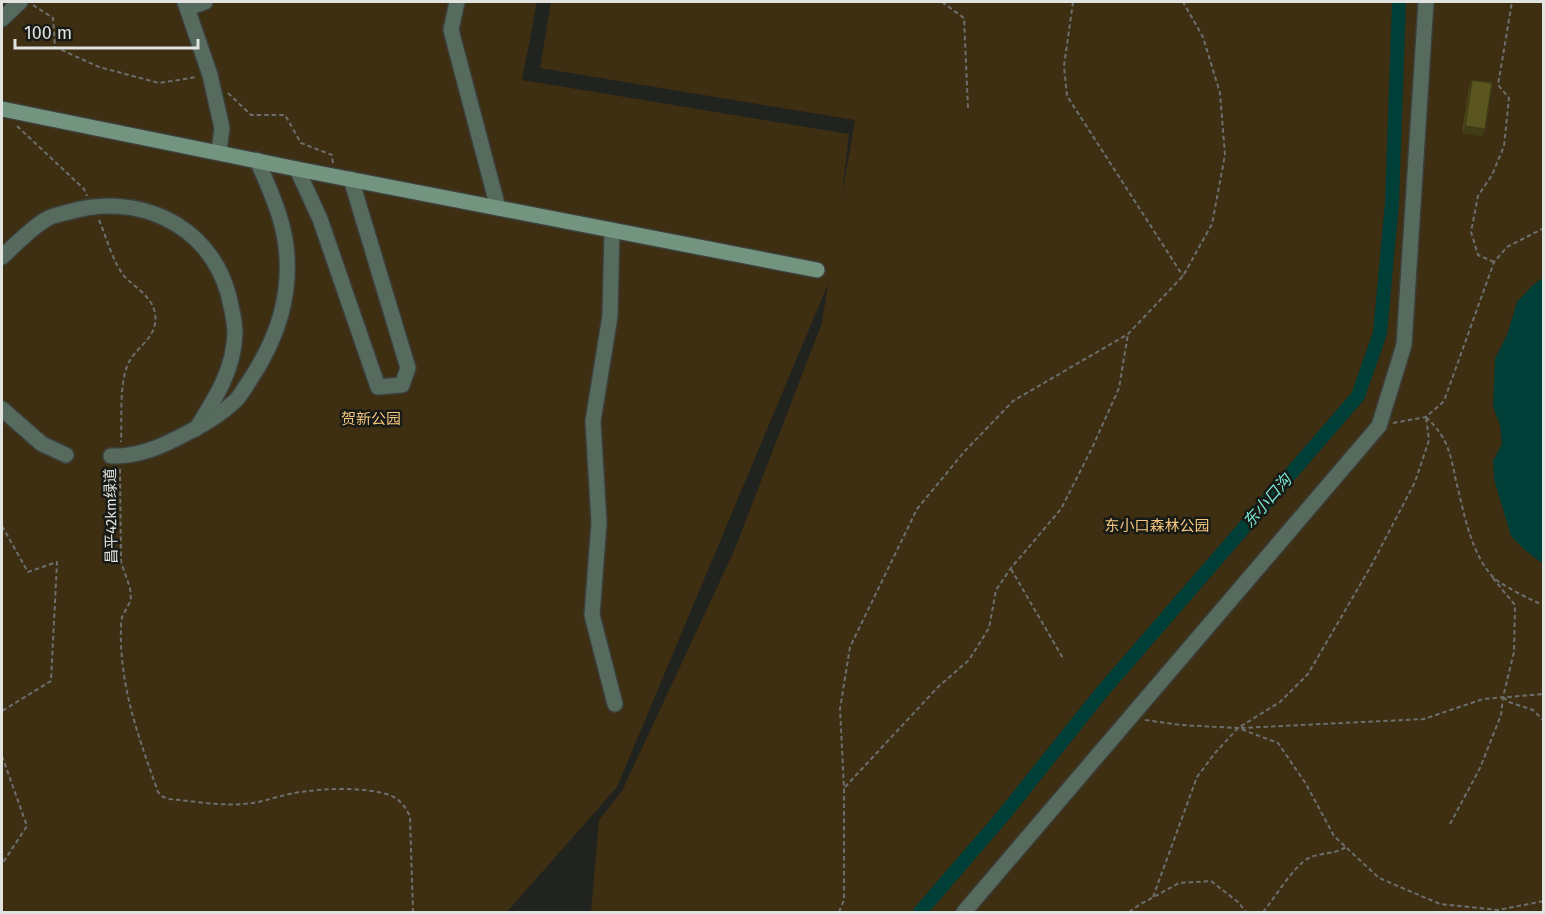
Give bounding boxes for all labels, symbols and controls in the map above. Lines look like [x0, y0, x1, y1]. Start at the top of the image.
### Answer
scale bar [15, 12, 198, 50]
text: 100 m [24, 22, 72, 44]
park label: 贺新公园 [341, 410, 401, 428]
street label: 昌平42km绿道 [101, 468, 121, 564]
water label: 东小口沟 [1239, 469, 1296, 531]
park label: 东小口森林公园 [1104, 517, 1210, 535]

